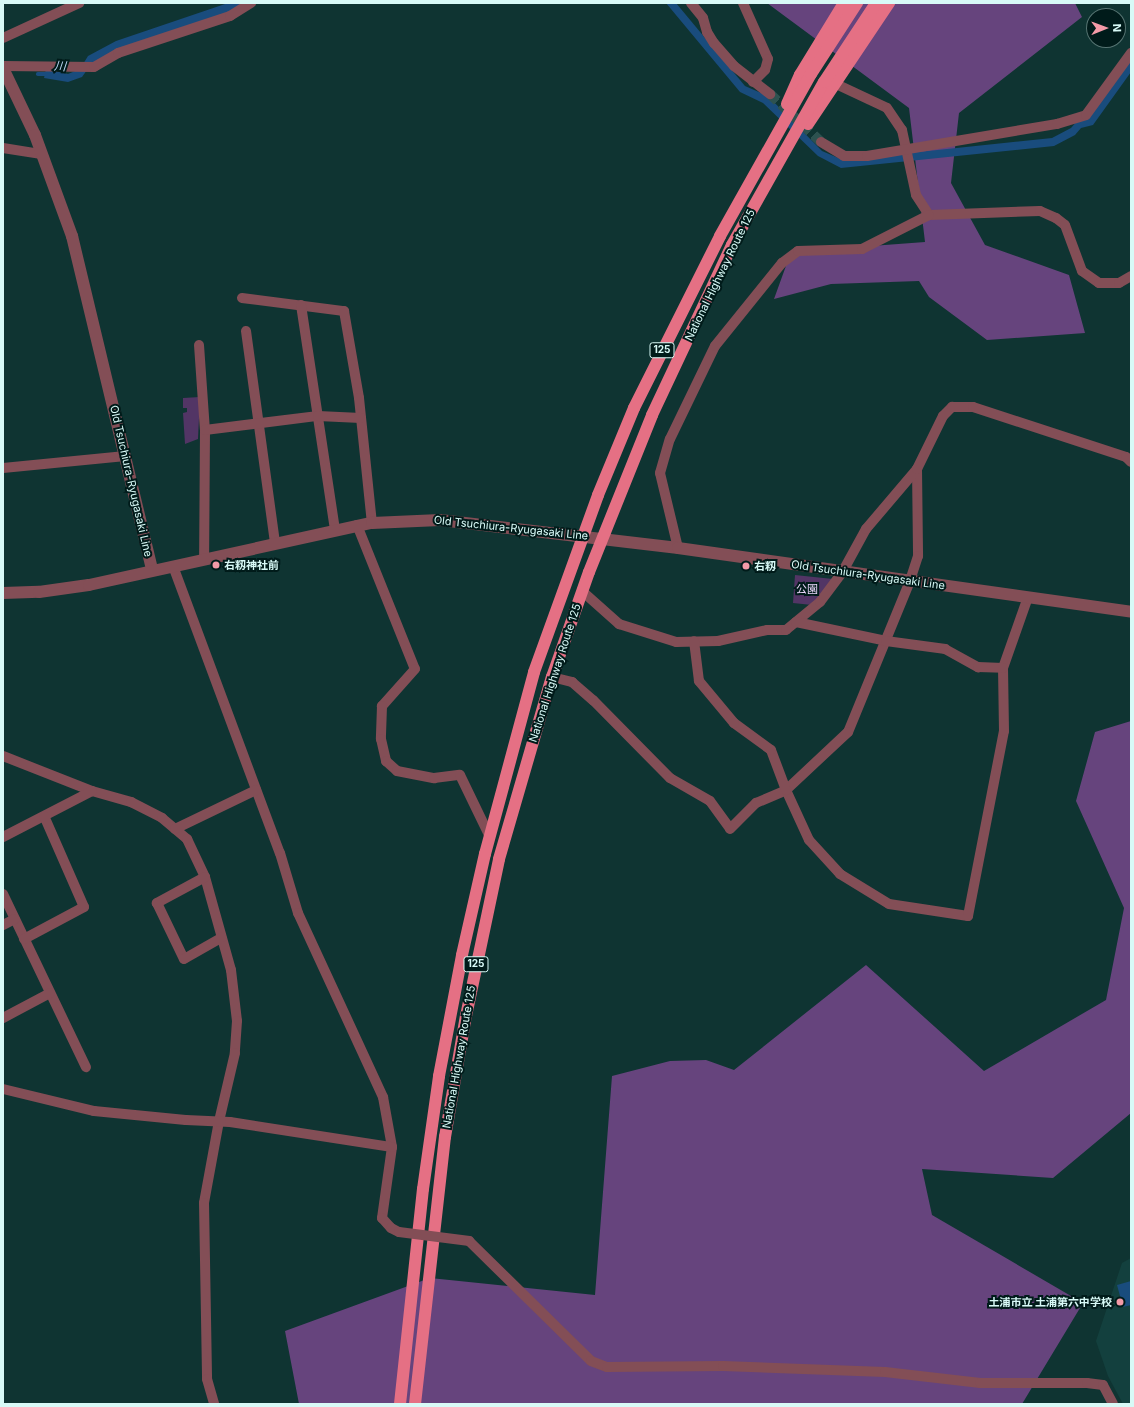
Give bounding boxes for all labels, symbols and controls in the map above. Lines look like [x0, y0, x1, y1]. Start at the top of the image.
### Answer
north arrow [1086, 8, 1126, 48]
text: N [1110, 23, 1124, 32]
water label: 川 [54, 58, 66, 74]
street label: National Highway Route 125 [682, 207, 758, 343]
road number: 125 [649, 342, 675, 358]
street label: Old Tsuchiura-Ryugasaki Line [107, 404, 155, 558]
street label: Old Tsuchiura-Ryugasaki Line [433, 513, 589, 543]
place label: 右籾神社前 [224, 558, 279, 572]
street label: Old Tsuchiura-Ryugasaki Line [790, 558, 946, 592]
place label: 右籾 [754, 559, 776, 573]
marker: 右籾神社前 [211, 560, 221, 570]
marker: 右籾 [741, 561, 751, 571]
park label: 公園 [796, 582, 818, 596]
street label: National Highway Route 125 [526, 602, 584, 744]
road number: 125 [463, 956, 489, 972]
street label: National Highway Route 125 [440, 984, 478, 1130]
place label: 土浦市立 土浦第六中学校 [988, 1295, 1112, 1309]
marker: 土浦市立 土浦第六中学校 [1115, 1297, 1125, 1307]

